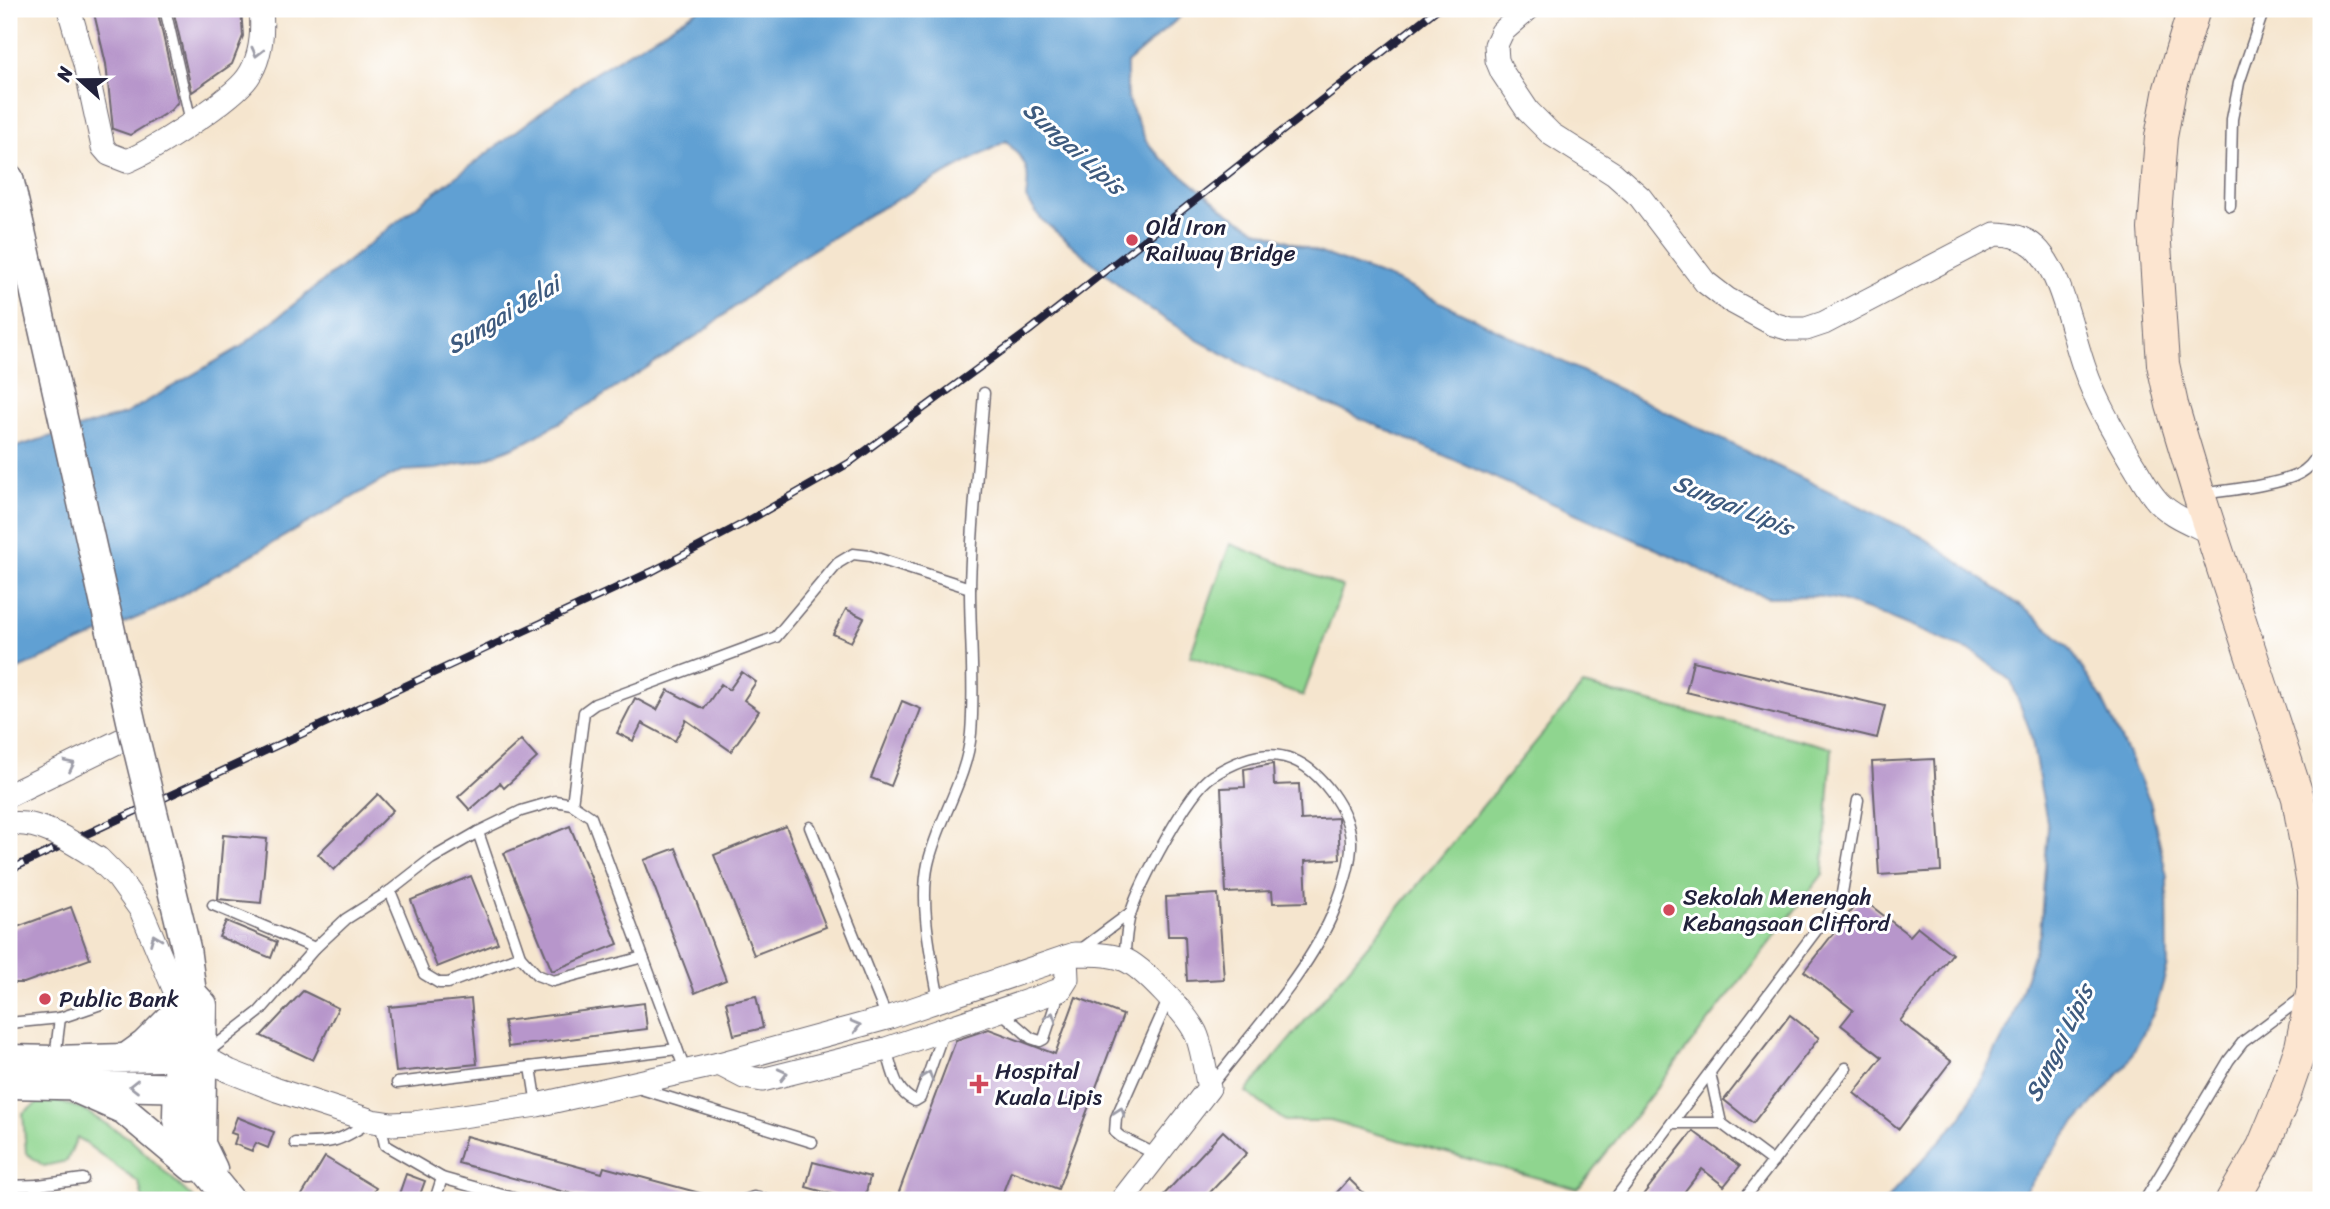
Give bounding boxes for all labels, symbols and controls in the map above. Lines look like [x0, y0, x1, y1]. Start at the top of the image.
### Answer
north arrow [46, 46, 116, 116]
one-way arrow [251, 46, 265, 58]
text: N [46, 61, 83, 87]
water label: Sungai Lipis [1013, 90, 1137, 208]
place label: Old Iron Railway Bridge [1146, 207, 1296, 274]
marker: Old Iron Railway Bridge [1124, 232, 1140, 248]
water label: Sungai Jelai [438, 262, 572, 366]
water label: Sungai Lipis [1667, 462, 1802, 549]
one-way arrow [63, 759, 75, 773]
place label: Sekolah Menengah Kebangsaan Clifford [1683, 877, 1891, 944]
marker: Sekolah Menengah Kebangsaan Clifford [1661, 902, 1677, 918]
one-way arrow [149, 934, 163, 946]
water label: Sungai Lipis [2013, 975, 2107, 1109]
place label: Public Bank [59, 979, 179, 1020]
marker: Public Bank [37, 991, 53, 1007]
one-way arrow [1043, 1011, 1058, 1023]
one-way arrow [850, 1020, 862, 1034]
place label: Hospital Kuala Lipis [995, 1051, 1102, 1118]
one-way arrow [777, 1068, 789, 1082]
one-way arrow [920, 1070, 934, 1082]
marker: Hospital Kuala Lipis [969, 1074, 989, 1094]
one-way arrow [128, 1078, 138, 1094]
one-way arrow [1111, 1107, 1126, 1119]

